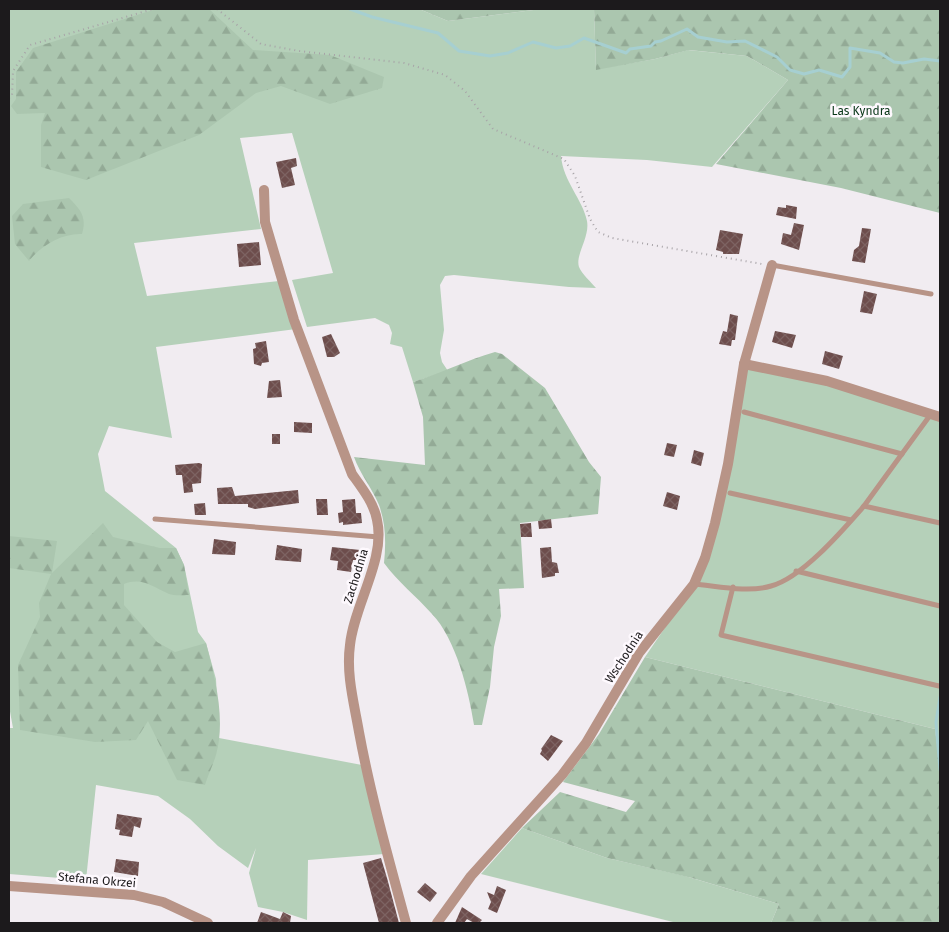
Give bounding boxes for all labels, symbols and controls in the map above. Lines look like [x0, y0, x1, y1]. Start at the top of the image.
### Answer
park label: Las Kyndra [832, 104, 890, 118]
street label: Zachodnia [341, 547, 371, 605]
street label: Wschodnia [602, 628, 646, 686]
street label: Stefana Okrzei [57, 870, 137, 890]

